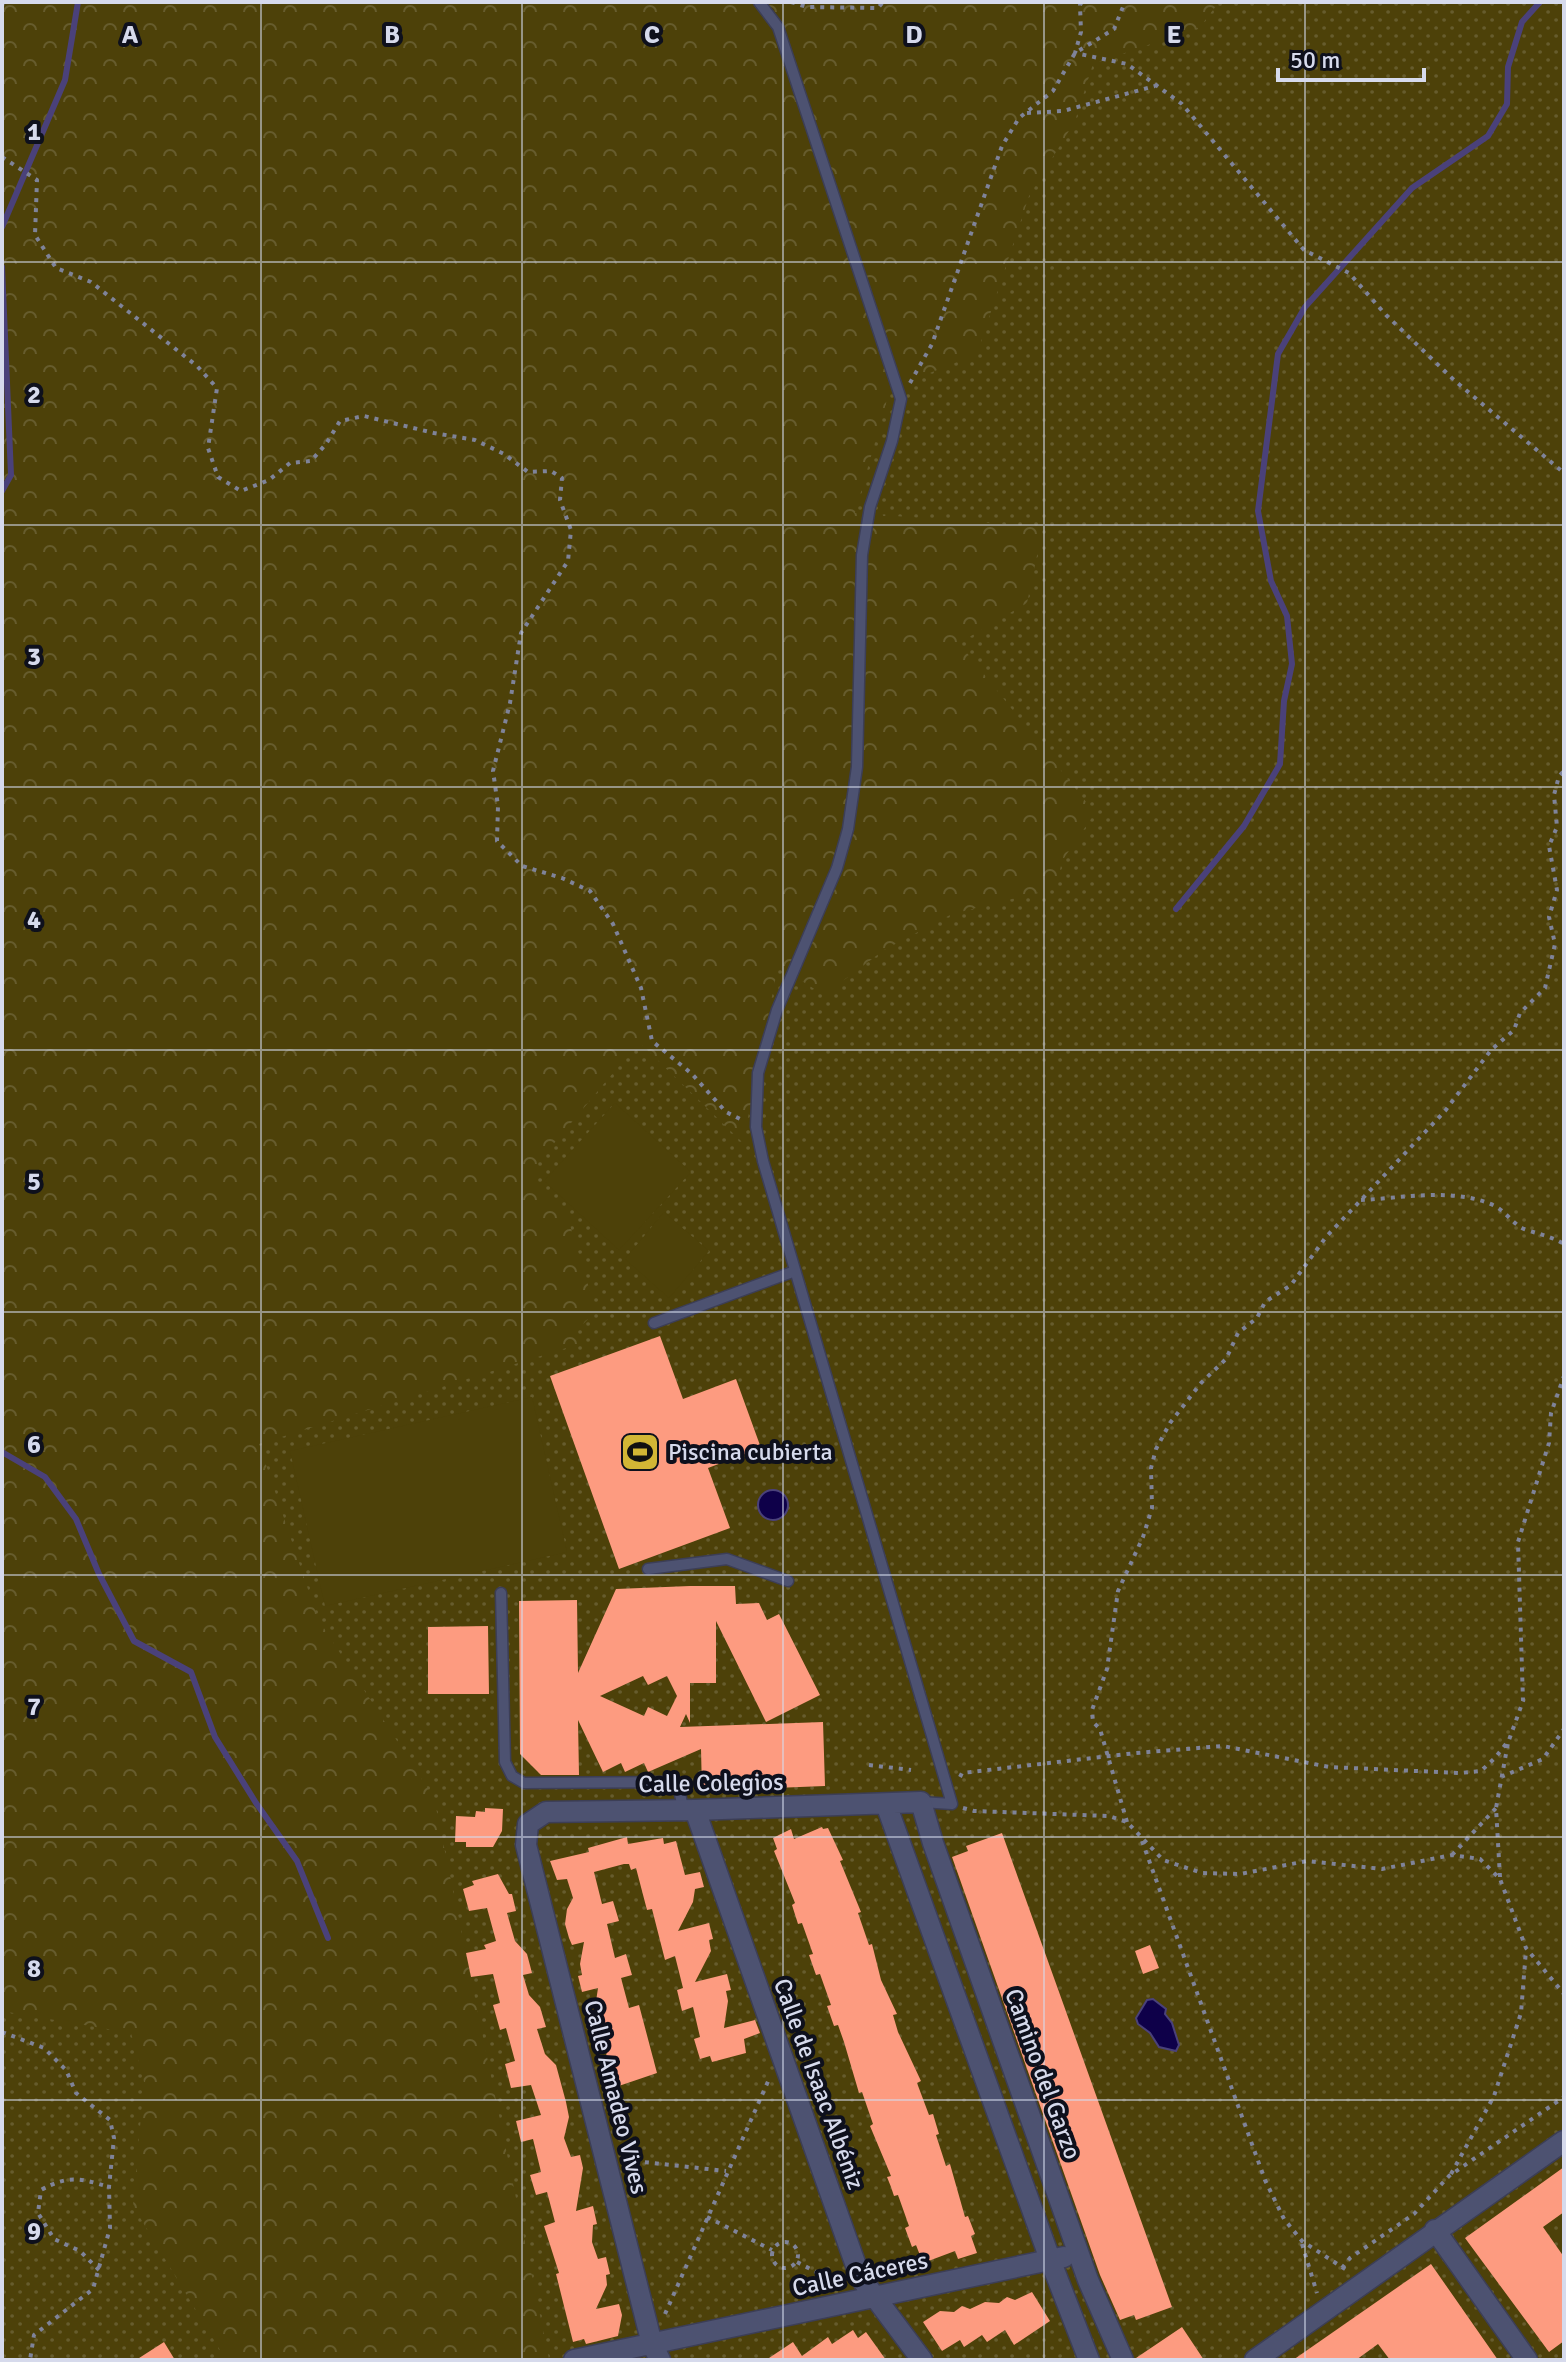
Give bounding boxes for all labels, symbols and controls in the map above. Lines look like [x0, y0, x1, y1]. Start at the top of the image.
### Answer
text: A [122, 19, 139, 51]
text: B [384, 19, 400, 51]
text: C [644, 19, 660, 51]
text: D [905, 19, 923, 51]
text: E [1167, 19, 1181, 51]
scale bar [1278, 32, 1424, 82]
text: 50 m [1290, 45, 1340, 75]
text: 1 [27, 116, 41, 148]
text: 2 [27, 379, 41, 411]
text: 3 [27, 641, 41, 673]
text: 4 [27, 904, 41, 936]
text: 5 [27, 1166, 41, 1198]
text: 6 [27, 1429, 41, 1461]
sports icon: Piscina cubierta [619, 1431, 661, 1473]
place label: Piscina cubierta [668, 1437, 833, 1467]
text: 7 [27, 1691, 41, 1723]
street label: Calle Colegios [638, 1767, 784, 1799]
text: 8 [27, 1953, 41, 1985]
street label: Calle de Isaac Albéniz [767, 1974, 871, 2194]
street label: Camino del Garzo [998, 1985, 1088, 2163]
street label: Calle Amadeo Vives [577, 1997, 655, 2197]
text: 9 [27, 2216, 41, 2248]
street label: Calle Cáceres [789, 2245, 931, 2303]

